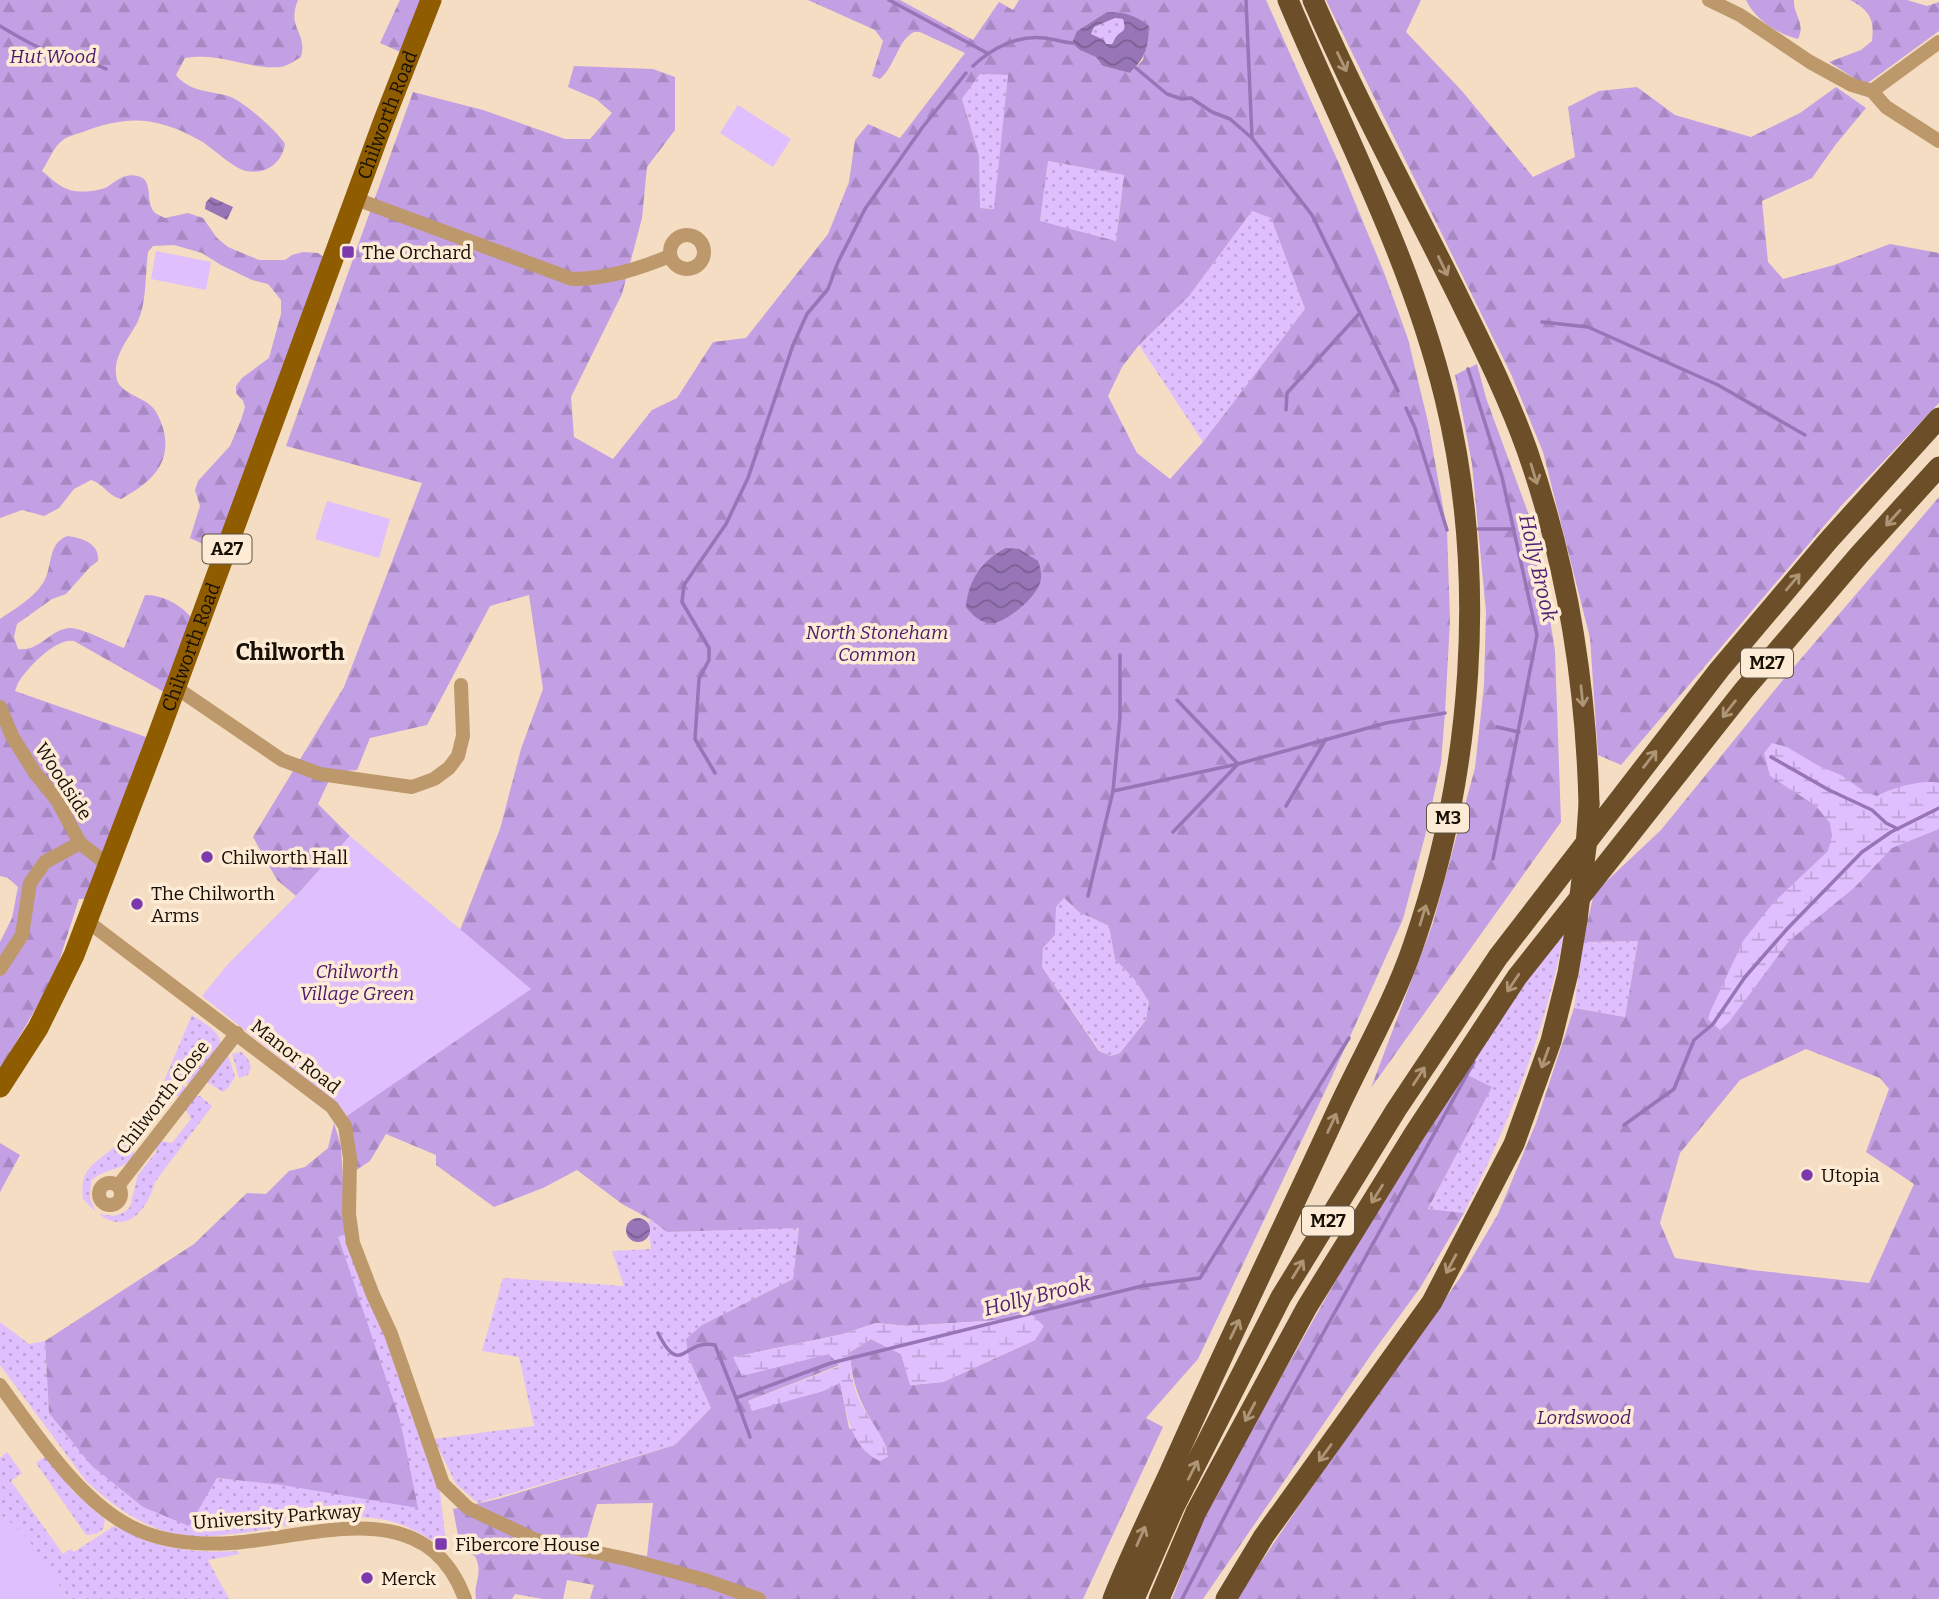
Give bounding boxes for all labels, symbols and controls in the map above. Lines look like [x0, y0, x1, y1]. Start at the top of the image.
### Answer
park label: Hut Wood [10, 45, 96, 68]
street label: Chilworth Road [352, 48, 422, 182]
one-way arrow [1336, 51, 1349, 72]
place label: The Orchard [362, 241, 472, 264]
marker: The Orchard [340, 244, 356, 260]
one-way arrow [1436, 255, 1450, 276]
one-way arrow [1529, 462, 1542, 484]
one-way arrow [1885, 509, 1901, 527]
water label: Holly Brook [1513, 512, 1563, 625]
road number: A27 [202, 534, 252, 564]
one-way arrow [1785, 574, 1801, 592]
street label: Chilworth Road [157, 579, 225, 715]
park label: North Stoneham Common [806, 621, 948, 666]
district label: Chilworth [235, 638, 345, 666]
road number: M27 [1741, 648, 1793, 678]
one-way arrow [1575, 684, 1588, 706]
one-way arrow [1721, 699, 1737, 717]
street label: Woodside [30, 738, 97, 824]
one-way arrow [1642, 751, 1657, 769]
road number: M3 [1427, 804, 1469, 832]
place label: Chilworth Hall [221, 846, 348, 869]
marker: Chilworth Hall [199, 849, 215, 865]
place label: The Chilworth Arms [151, 882, 275, 927]
marker: The Chilworth Arms [129, 896, 145, 912]
one-way arrow [1417, 905, 1430, 927]
park label: Chilworth Village Green [300, 960, 414, 1005]
one-way arrow [1506, 973, 1520, 992]
street label: Manor Road [247, 1014, 345, 1098]
street label: Chilworth Close [111, 1036, 214, 1159]
one-way arrow [1538, 1046, 1551, 1068]
one-way arrow [1412, 1066, 1426, 1086]
one-way arrow [1326, 1113, 1339, 1135]
place label: Utopia [1821, 1164, 1880, 1187]
marker: Utopia [1799, 1167, 1815, 1183]
one-way arrow [1369, 1184, 1383, 1204]
road number: M27 [1302, 1206, 1354, 1236]
one-way arrow [1444, 1253, 1458, 1274]
one-way arrow [1292, 1259, 1306, 1279]
water label: Holly Brook [981, 1270, 1094, 1322]
one-way arrow [1228, 1319, 1242, 1340]
one-way arrow [1243, 1401, 1256, 1422]
park label: Lordswood [1537, 1406, 1631, 1429]
one-way arrow [1318, 1443, 1332, 1462]
one-way arrow [1186, 1460, 1200, 1481]
street label: University Parkway [192, 1499, 363, 1534]
one-way arrow [1135, 1526, 1148, 1548]
place label: Fibercore House [455, 1533, 600, 1556]
marker: Fibercore House [433, 1536, 449, 1552]
place label: Merck [381, 1567, 436, 1590]
marker: Merck [359, 1570, 375, 1586]

